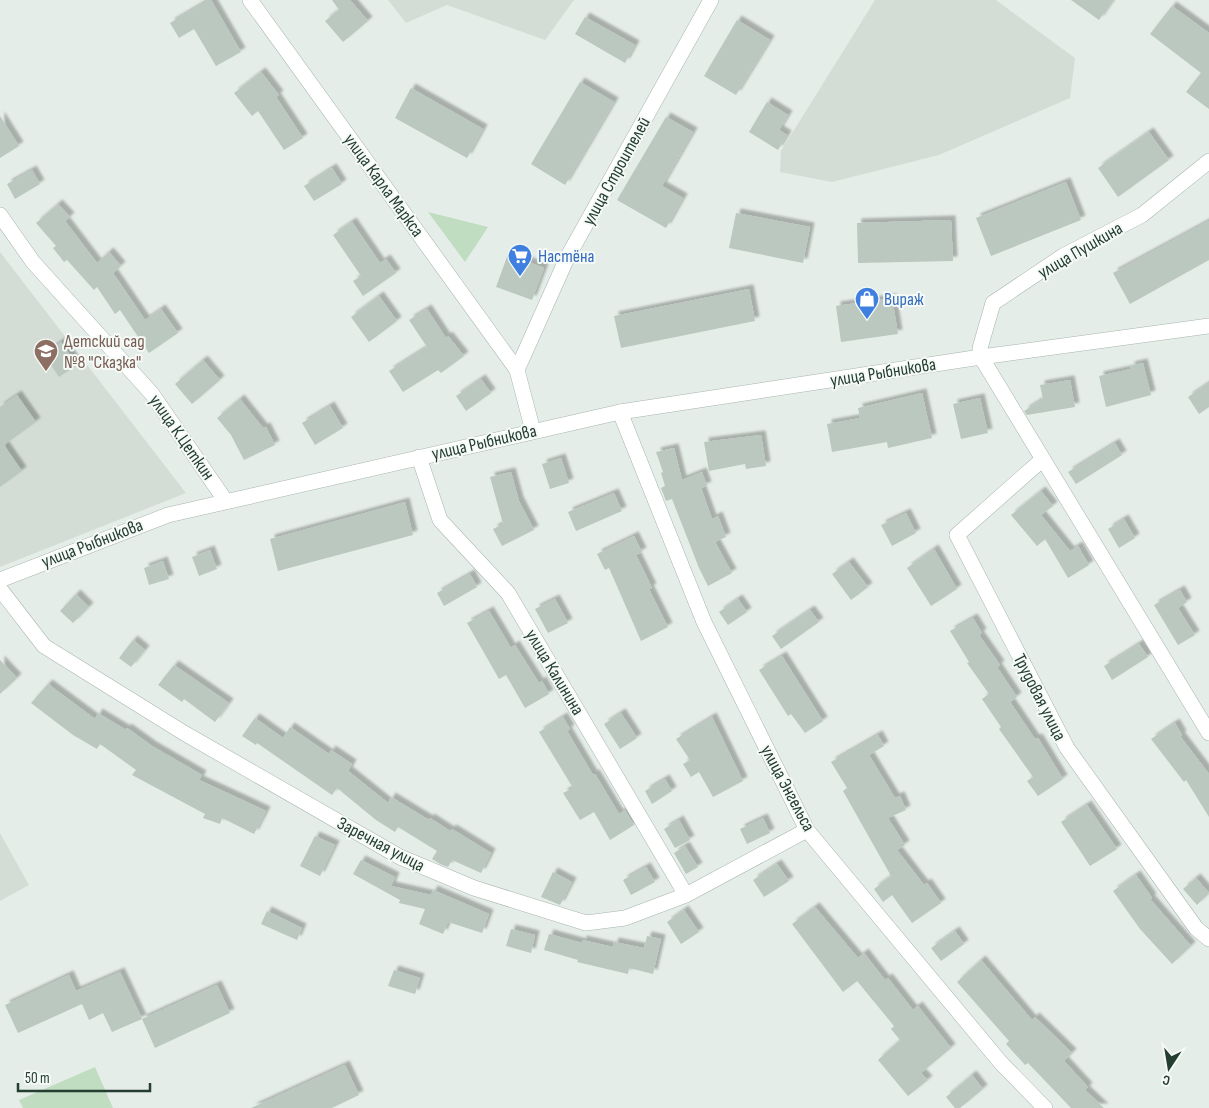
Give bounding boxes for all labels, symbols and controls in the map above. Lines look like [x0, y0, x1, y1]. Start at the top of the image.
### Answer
street label: улица Строителей [578, 113, 655, 229]
street label: улица Карла Маркса [339, 130, 428, 241]
street label: улица Пушкина [1034, 218, 1126, 283]
supermarket icon: Настёна [507, 243, 533, 277]
place label: Настёна [538, 246, 594, 267]
shop icon: Вираж [854, 286, 880, 320]
place label: Вираж [884, 289, 924, 310]
place label: Детский сад №8 "Сказка" [64, 331, 145, 373]
school or university icon: Детский сад №8 "Сказка" [33, 338, 59, 372]
street label: улица Рыбникова [829, 354, 938, 391]
street label: улица К.Цеткин [145, 391, 219, 484]
street label: улица Рыбникова [430, 420, 539, 465]
street label: улица Рыбникова [39, 514, 146, 572]
street label: улица Калинина [521, 626, 588, 719]
street label: Трудовая улица [1009, 650, 1070, 744]
street label: улица Энгельса [756, 741, 819, 835]
street label: Заречная улица [333, 813, 428, 876]
north arrow [1144, 1043, 1194, 1093]
scale bar [18, 1060, 150, 1092]
text: 50 m [25, 1069, 50, 1088]
text: С [1161, 1071, 1172, 1089]

